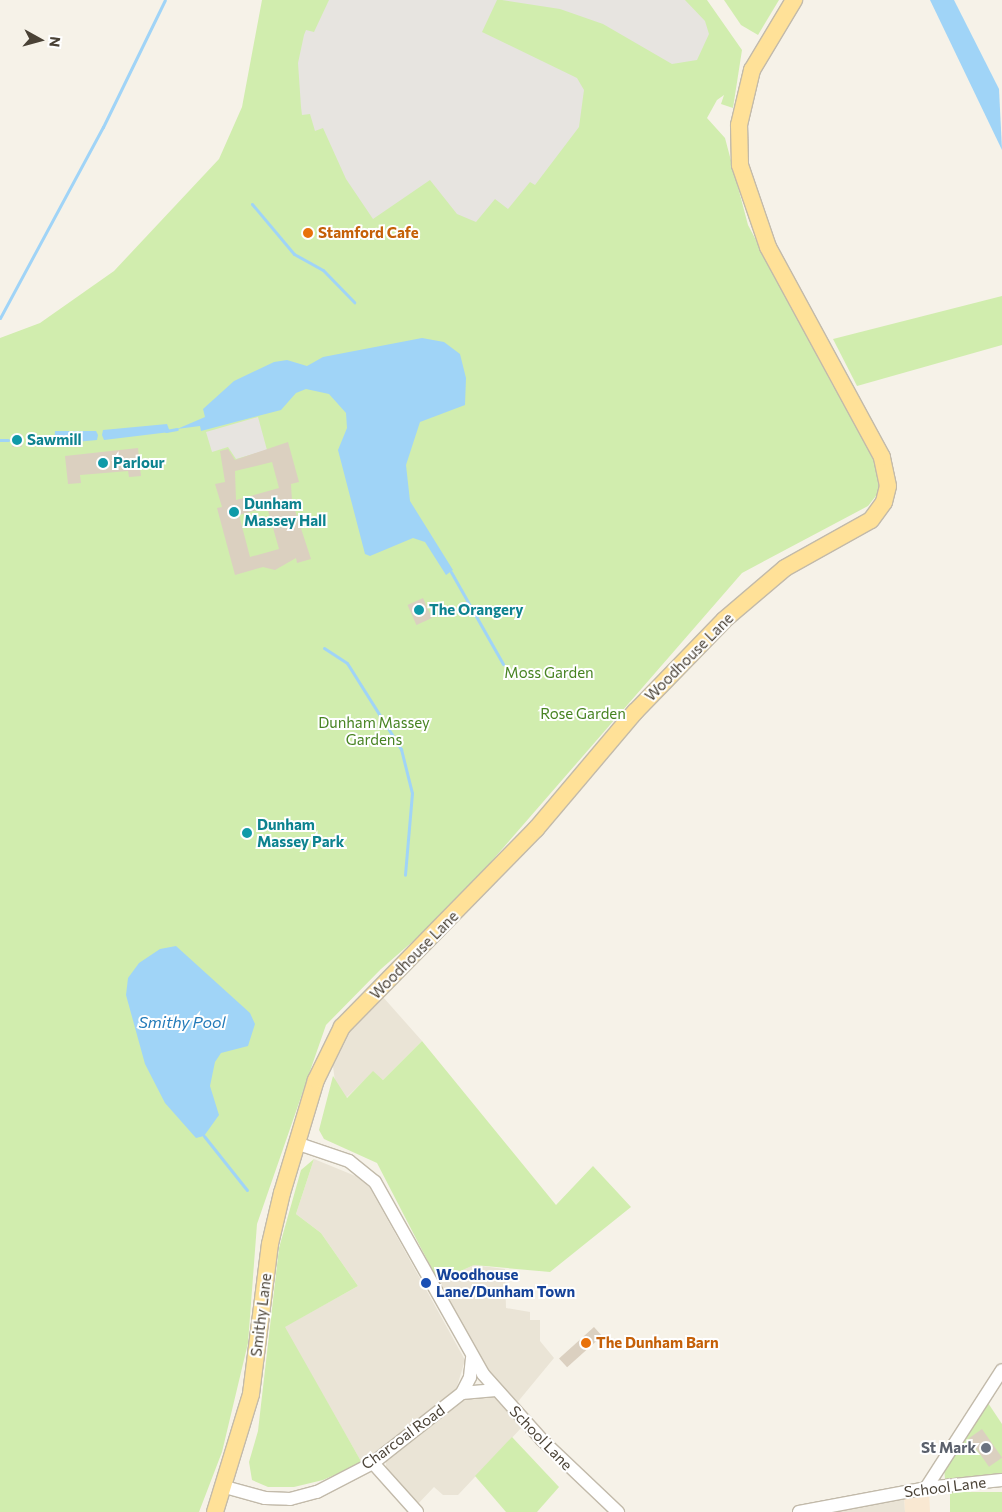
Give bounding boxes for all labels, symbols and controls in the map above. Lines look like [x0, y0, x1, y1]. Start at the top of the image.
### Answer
north arrow [15, 15, 65, 65]
text: N [46, 36, 64, 48]
place label: Stamford Cafe [318, 224, 419, 242]
marker: Stamford Cafe [302, 227, 314, 239]
place label: Sawmill [27, 431, 82, 449]
marker: Sawmill [11, 434, 23, 446]
place label: Parlour [113, 454, 165, 472]
marker: Parlour [97, 457, 109, 469]
place label: Dunham Massey Hall [244, 494, 326, 529]
marker: Dunham Massey Hall [228, 506, 240, 518]
place label: The Orangery [429, 601, 523, 619]
marker: The Orangery [413, 604, 425, 616]
street label: Woodhouse Lane [641, 609, 737, 705]
park label: Moss Garden [504, 664, 594, 682]
park label: Rose Garden [540, 705, 626, 723]
park label: Dunham Massey Gardens [318, 713, 430, 748]
place label: Dunham Massey Park [257, 815, 344, 850]
marker: Dunham Massey Park [241, 827, 253, 839]
street label: Woodhouse Lane [366, 907, 462, 1003]
water label: Smithy Pool [138, 1012, 226, 1032]
place label: Woodhouse Lane/Dunham Town [436, 1265, 575, 1300]
street label: Smithy Lane [247, 1272, 275, 1358]
marker: Woodhouse Lane/Dunham Town [420, 1277, 432, 1289]
place label: The Dunham Barn [596, 1334, 719, 1352]
marker: The Dunham Barn [580, 1337, 592, 1349]
street label: Charcoal Road [358, 1401, 448, 1473]
street label: School Lane [506, 1402, 576, 1474]
place label: St Mark [921, 1439, 976, 1457]
marker: St Mark [980, 1442, 992, 1454]
street label: School Lane [903, 1473, 987, 1501]

